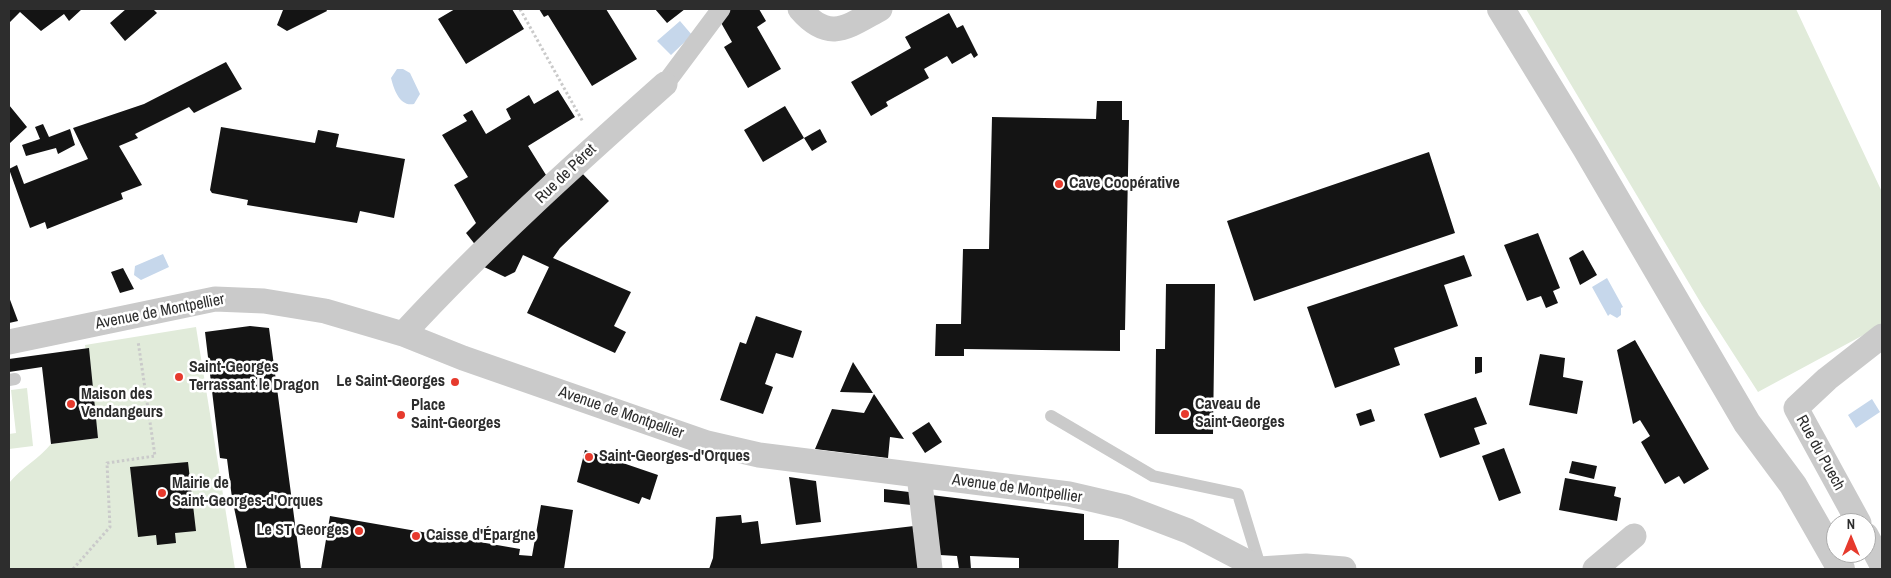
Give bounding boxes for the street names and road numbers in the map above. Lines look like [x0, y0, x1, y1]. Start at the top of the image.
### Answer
street label: Rue de Péret [532, 140, 600, 208]
street label: Avenue de Montpellier [94, 290, 226, 334]
street label: Avenue de Montpellier [556, 383, 686, 443]
street label: Rue du Puech [1791, 412, 1849, 494]
street label: Avenue de Montpellier [951, 470, 1083, 508]

